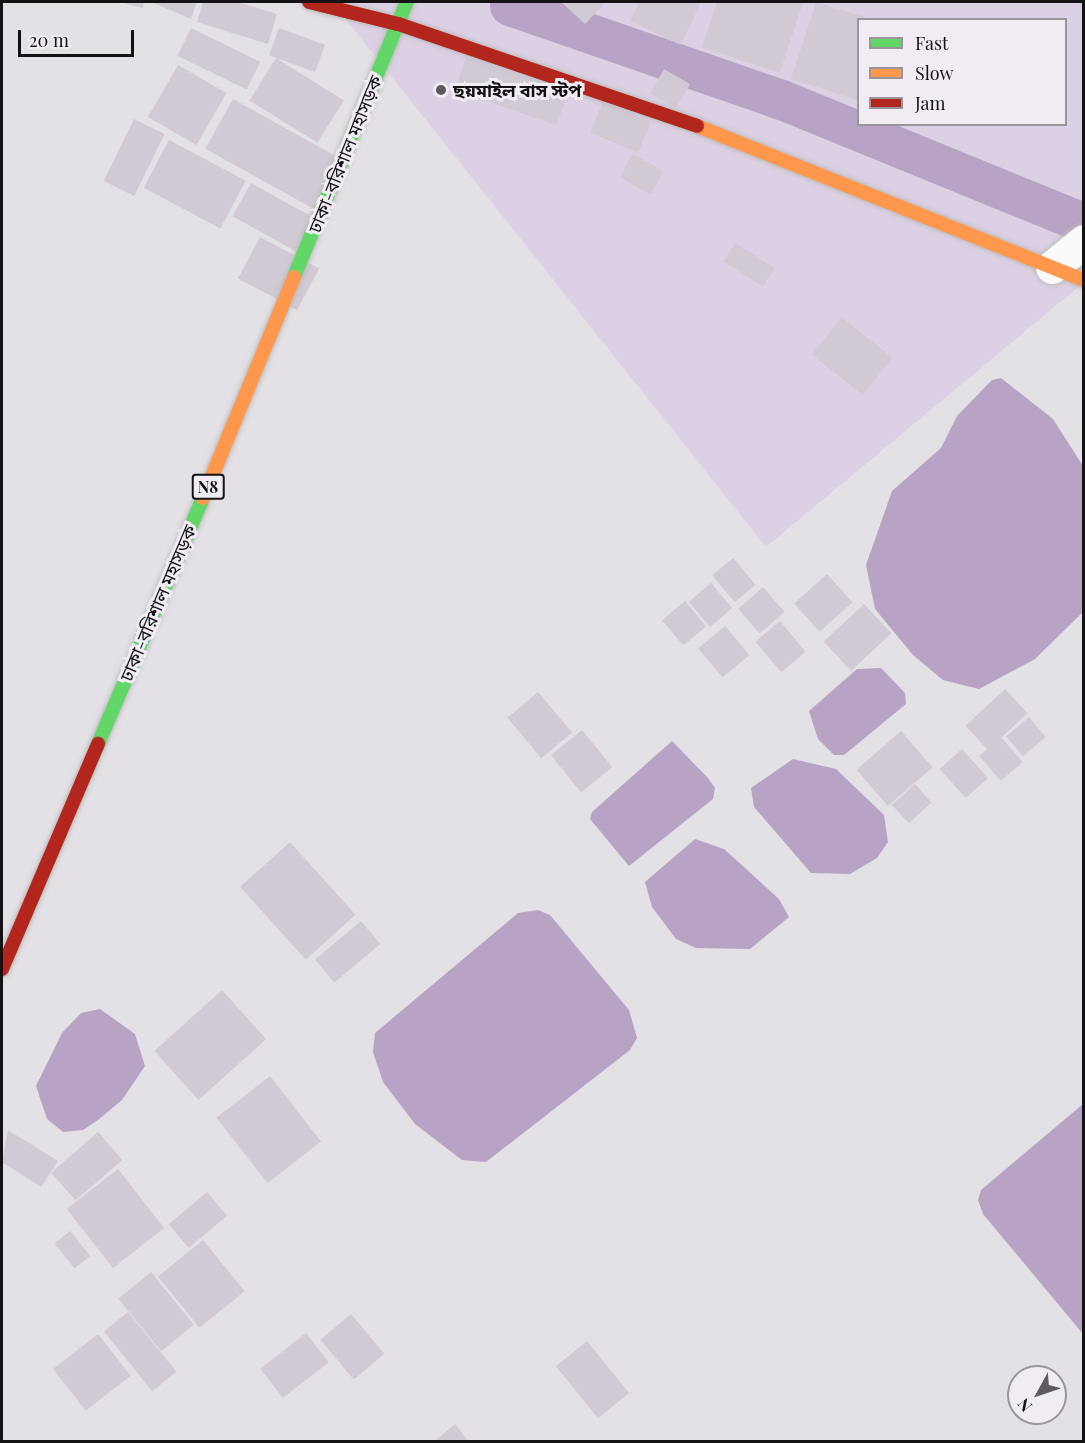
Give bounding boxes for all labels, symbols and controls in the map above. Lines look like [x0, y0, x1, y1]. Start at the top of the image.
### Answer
scale bar [21, 18, 136, 56]
legend [857, 18, 1067, 126]
text: 20 m [29, 28, 69, 52]
text: Fast [915, 31, 948, 55]
text: Slow [915, 61, 953, 85]
street label: ঢাকা-বরিশাল মহাসড়ক [304, 72, 386, 236]
place label: ছয়মাইল বাস স্টপ [453, 79, 581, 101]
marker: ছয়মাইল বাস স্টপ [434, 83, 448, 97]
text: Jam [915, 91, 945, 115]
road number: N8 [192, 474, 224, 500]
street label: ঢাকা-বরিশাল মহাসড়ক [115, 522, 201, 684]
north arrow [1007, 1365, 1067, 1425]
text: N [1013, 1394, 1036, 1417]

